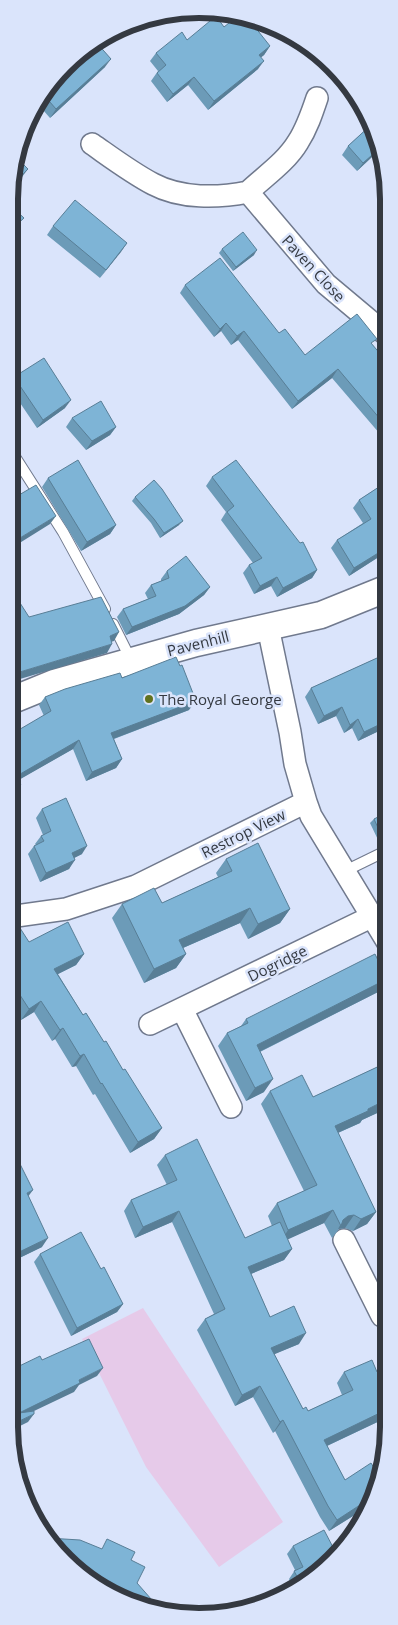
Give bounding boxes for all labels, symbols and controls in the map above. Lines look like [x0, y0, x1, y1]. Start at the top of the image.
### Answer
street label: Paven Close [278, 230, 350, 306]
street label: Pavenhill [165, 626, 231, 660]
place label: The Royal George [159, 689, 282, 709]
marker: The Royal George [143, 693, 155, 705]
street label: Restrop View [198, 804, 289, 862]
street label: Dogridge [244, 940, 310, 986]

